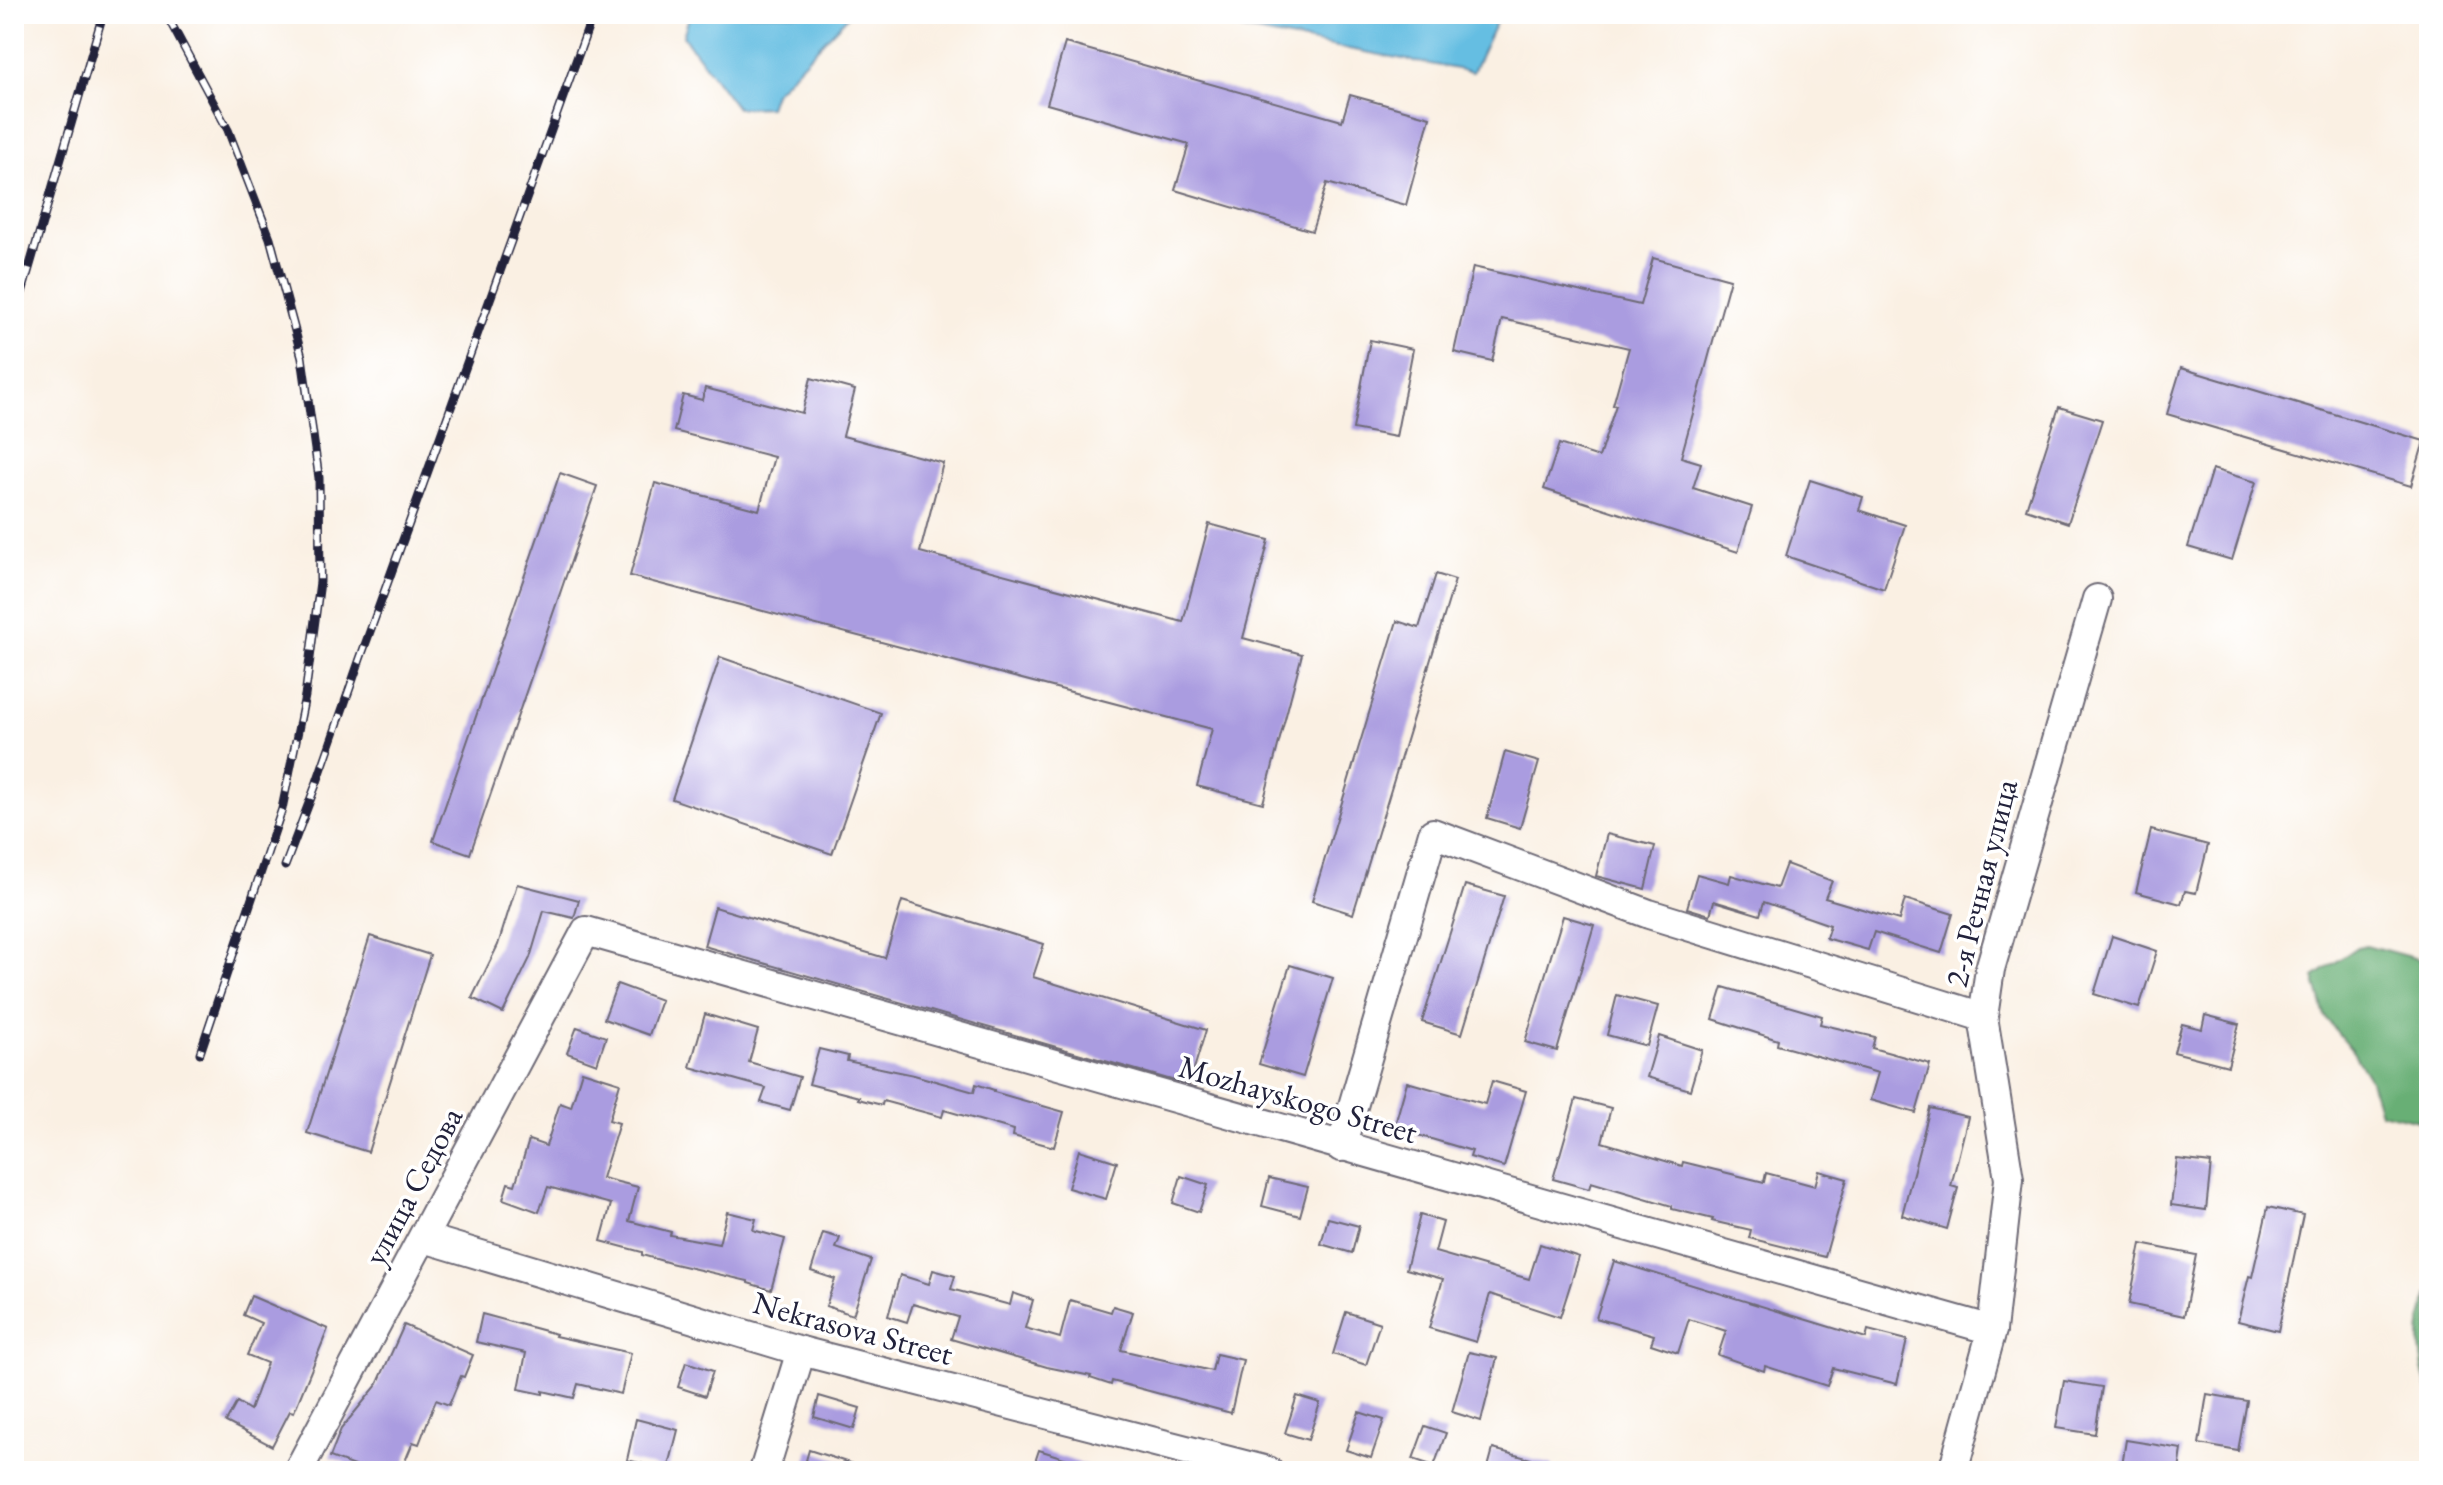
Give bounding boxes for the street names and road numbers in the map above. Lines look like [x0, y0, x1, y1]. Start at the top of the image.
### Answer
street label: 2-я Речная улица [1935, 775, 2027, 991]
street label: Mozhayskogo Street [1174, 1045, 1422, 1153]
street label: улица Седова [354, 1100, 472, 1272]
street label: Nekrasova Street [749, 1281, 957, 1375]

